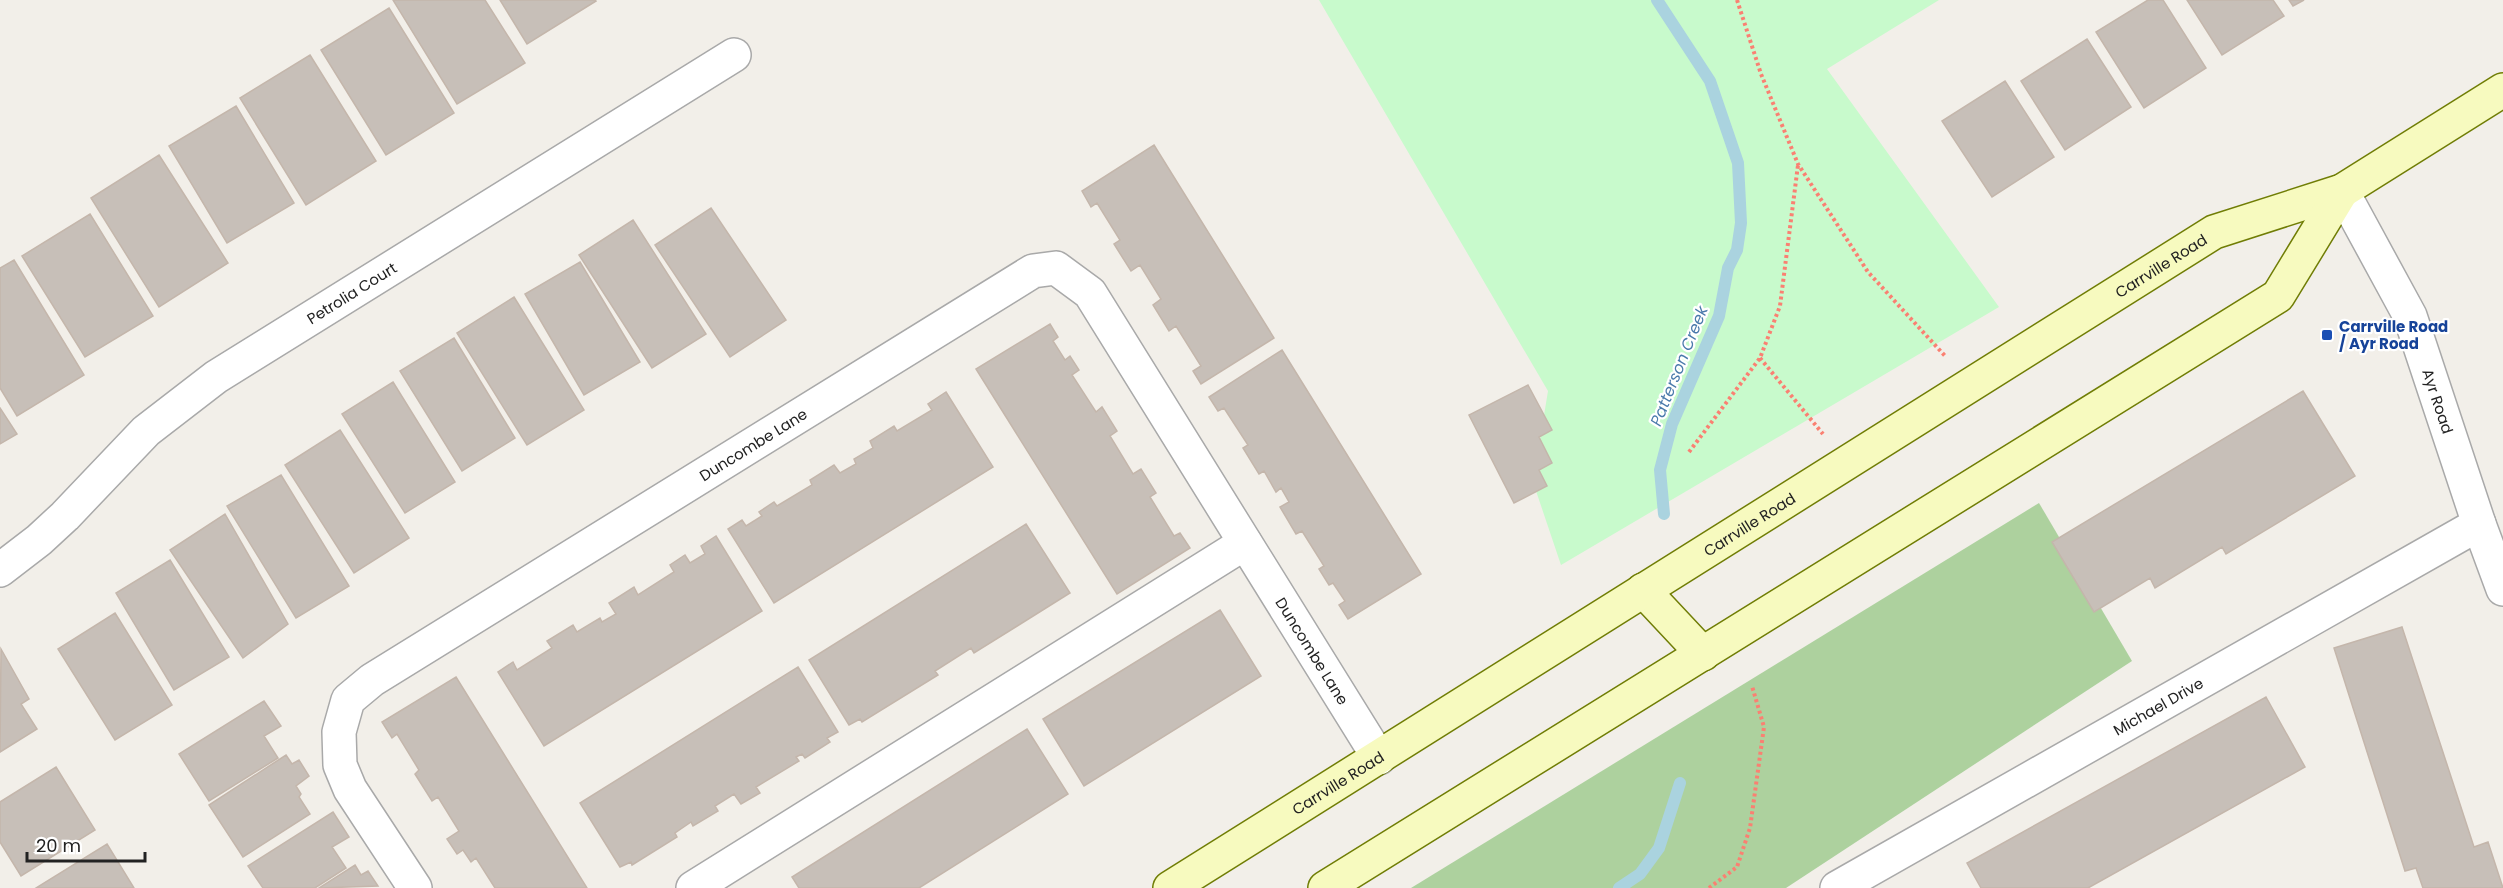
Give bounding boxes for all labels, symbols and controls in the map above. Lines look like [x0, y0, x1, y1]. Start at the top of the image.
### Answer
street label: Carrville Road [2111, 229, 2211, 302]
street label: Petrolia Court [303, 257, 400, 329]
water label: Patterson Creek [1644, 302, 1714, 429]
place label: Carrville Road / Ayr Road [2339, 316, 2448, 354]
marker: Carrville Road / Ayr Road [2320, 328, 2334, 342]
street label: Ayr Road [2418, 366, 2459, 436]
street label: Duncombe Lane [695, 403, 811, 486]
street label: Carrville Road [1699, 487, 1799, 561]
street label: Duncombe Lane [1271, 593, 1354, 709]
street label: Michael Drive [2109, 672, 2207, 740]
street label: Carrville Road [1288, 746, 1388, 819]
scale bar [27, 825, 146, 863]
text: 20 m [36, 833, 81, 858]

